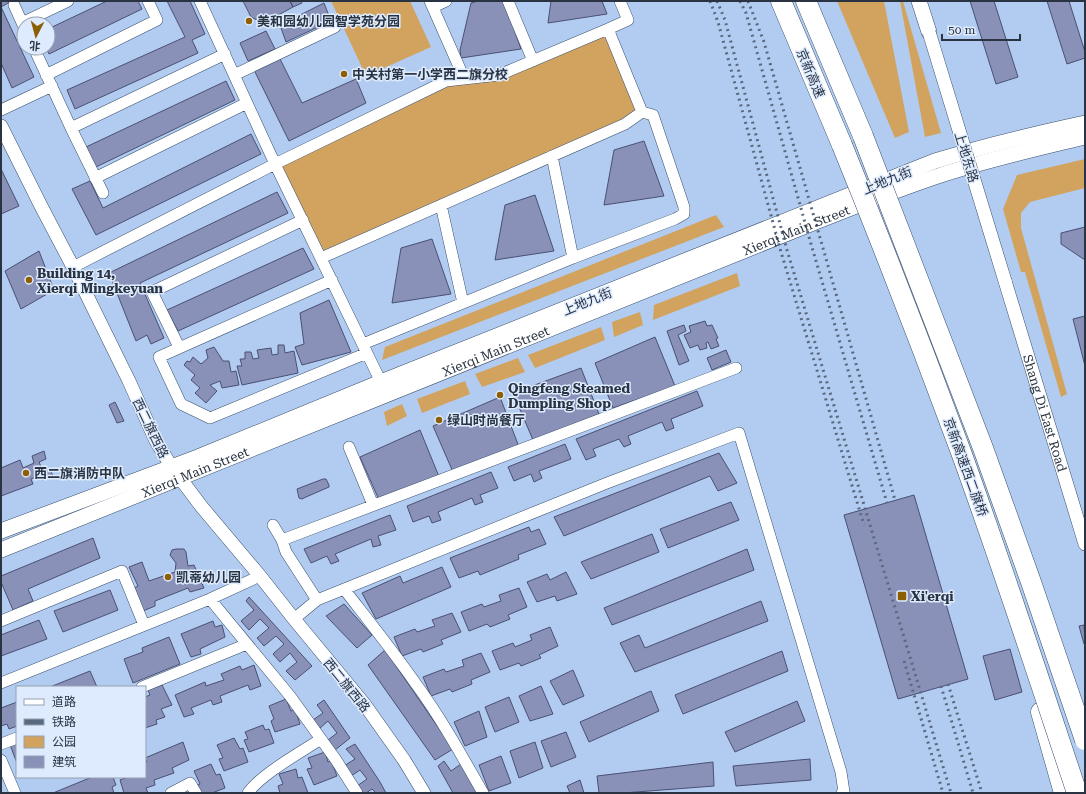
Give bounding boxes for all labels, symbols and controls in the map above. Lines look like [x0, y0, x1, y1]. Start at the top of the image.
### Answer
place label: 美和园幼儿园智学苑分园 [257, 14, 400, 29]
north arrow [16, 16, 56, 56]
marker: 美和园幼儿园智学苑分园 [244, 16, 254, 26]
scale bar [942, 16, 1020, 42]
text: 50 m [948, 23, 975, 37]
text: 北 [29, 38, 41, 52]
street label: 京新高速 [793, 46, 828, 100]
place label: 中关村第一小学西二旗分校 [352, 67, 508, 82]
marker: 中关村第一小学西二旗分校 [339, 69, 349, 79]
street label: 上地东路 [952, 130, 981, 184]
street label: 上地九街 [860, 164, 914, 197]
street label: Xierqi Main Street [740, 202, 852, 259]
place label: Building 14, Xierqi Mingkeyuan [37, 266, 163, 296]
marker: Building 14, Xierqi Mingkeyuan [24, 275, 34, 285]
street label: 上地九街 [560, 285, 614, 318]
street label: Xierqi Main Street [440, 323, 552, 380]
street label: Shang Di East Road [1020, 353, 1070, 474]
place label: Qingfeng Steamed Dumpling Shop [508, 381, 630, 411]
marker: Qingfeng Steamed Dumpling Shop [495, 390, 505, 400]
street label: 西二旗西路 [130, 396, 172, 461]
place label: 绿山时尚餐厅 [447, 413, 525, 428]
marker: 绿山时尚餐厅 [434, 415, 444, 425]
street label: 京新高速西二旗桥 [941, 416, 990, 519]
street label: Xierqi Main Street [139, 444, 251, 501]
place label: 西二旗消防中队 [34, 466, 125, 481]
marker: 西二旗消防中队 [21, 468, 31, 478]
place label: 凯蒂幼儿园 [176, 570, 241, 585]
marker: 凯蒂幼儿园 [163, 572, 173, 582]
place label: Xi'erqi [911, 589, 954, 604]
marker: Xi'erqi [896, 590, 908, 602]
street label: 西二旗西路 [320, 655, 373, 715]
legend [16, 686, 146, 778]
text: 道路 [52, 695, 76, 709]
text: 铁路 [52, 715, 76, 729]
text: 公园 [52, 735, 76, 749]
text: 建筑 [52, 755, 76, 769]

